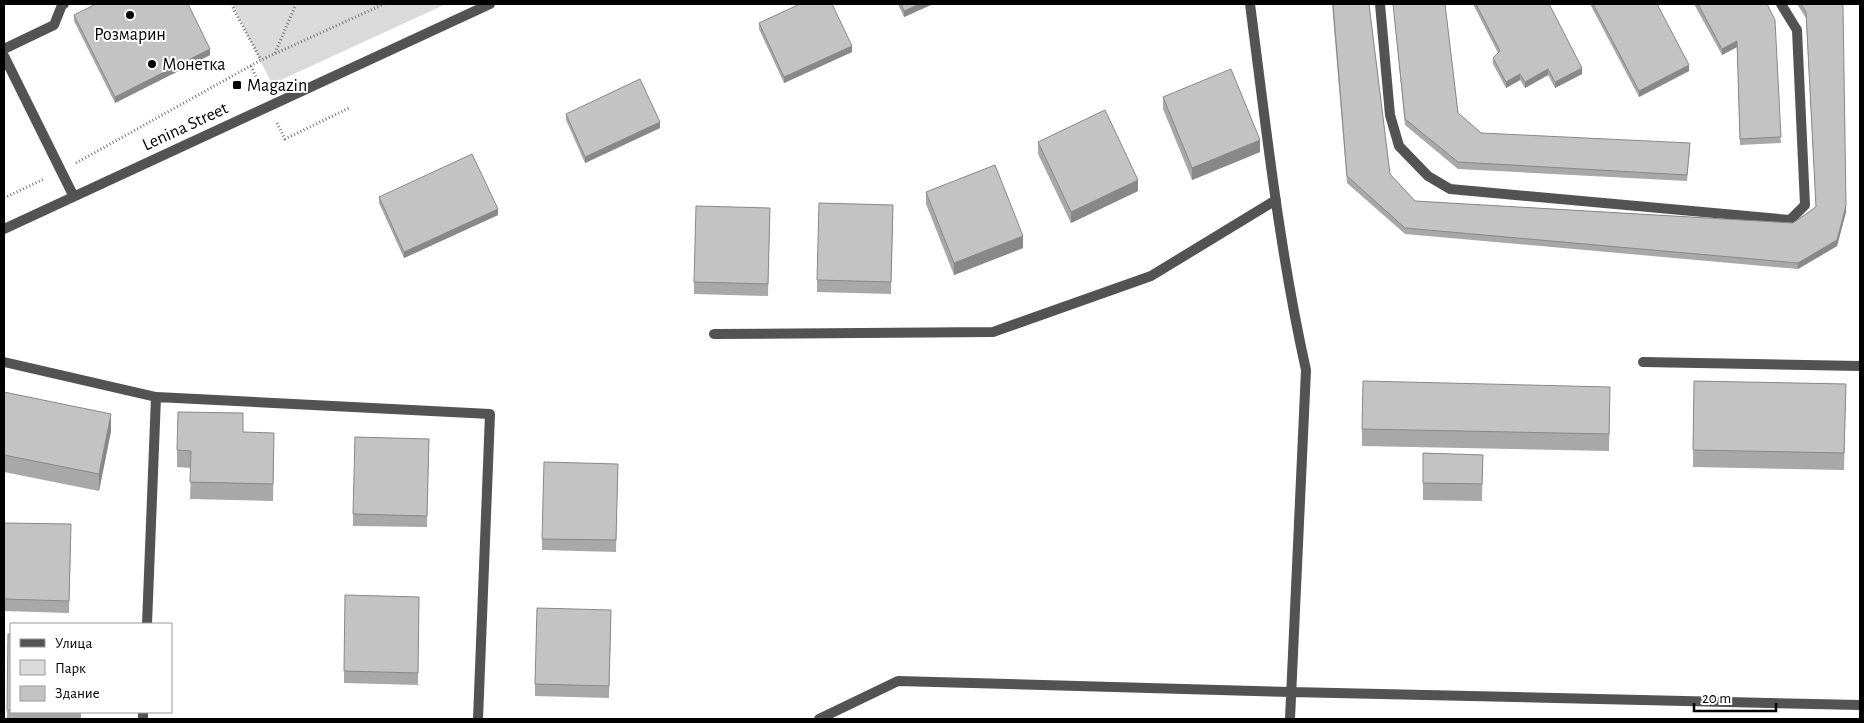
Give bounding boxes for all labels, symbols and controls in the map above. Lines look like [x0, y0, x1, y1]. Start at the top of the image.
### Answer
marker: Розмарин [124, 9, 136, 21]
place label: Розмарин [94, 26, 166, 44]
place label: Монетка [162, 56, 225, 74]
marker: Монетка [146, 58, 158, 70]
place label: Magazin [247, 77, 307, 95]
marker: Magazin [231, 79, 243, 91]
street label: Lenina Street [140, 99, 231, 155]
legend [10, 623, 172, 713]
text: Улица [55, 636, 92, 651]
text: Парк [55, 661, 86, 676]
scale bar [1694, 680, 1776, 712]
text: Здание [55, 686, 100, 701]
text: 20 m [1702, 691, 1731, 706]

